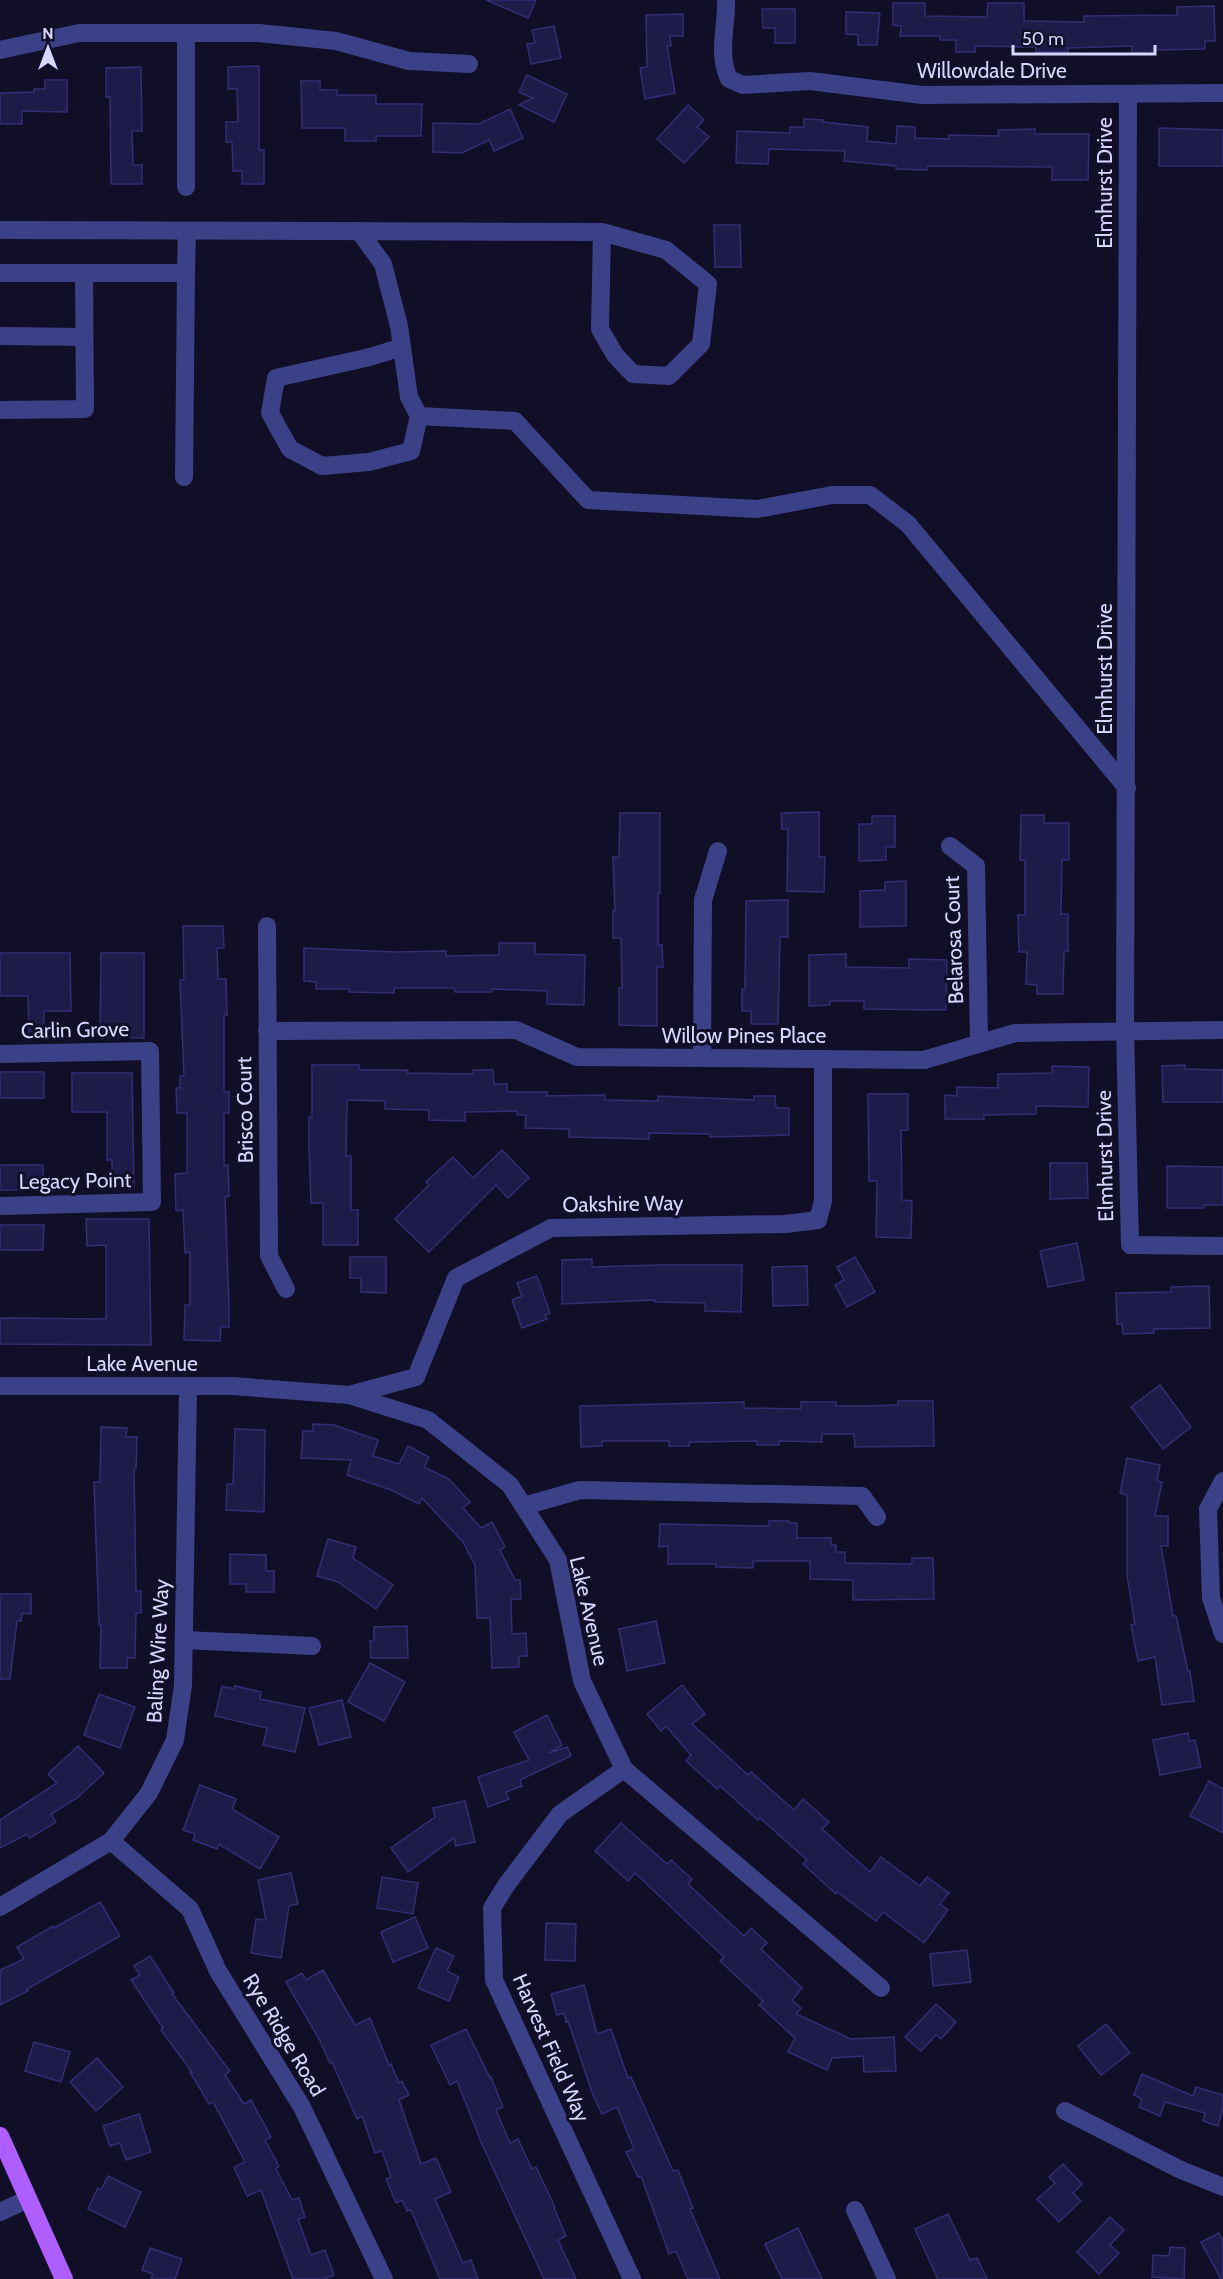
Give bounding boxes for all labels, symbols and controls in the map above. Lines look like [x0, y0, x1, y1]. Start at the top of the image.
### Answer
north arrow [18, 18, 78, 78]
scale bar [1013, 18, 1156, 56]
text: N [42, 24, 54, 43]
text: 50 m [1022, 28, 1064, 50]
street label: Willowdale Drive [917, 58, 1067, 83]
street label: Elmhurst Drive [1092, 117, 1117, 249]
street label: Elmhurst Drive [1092, 603, 1117, 735]
street label: Belarosa Court [939, 875, 968, 1005]
street label: Carlin Grove [21, 1016, 130, 1043]
street label: Willow Pines Place [662, 1023, 827, 1048]
street label: Brisco Court [231, 1056, 258, 1164]
street label: Elmhurst Drive [1091, 1090, 1118, 1222]
street label: Legacy Point [18, 1167, 132, 1194]
street label: Oakshire Way [562, 1190, 684, 1217]
street label: Lake Avenue [86, 1351, 198, 1376]
street label: Lake Avenue [565, 1554, 614, 1668]
street label: Baling Wire Way [141, 1578, 174, 1724]
street label: Rye Ridge Road [238, 1969, 331, 2101]
street label: Harvest Field Way [508, 1970, 595, 2126]

